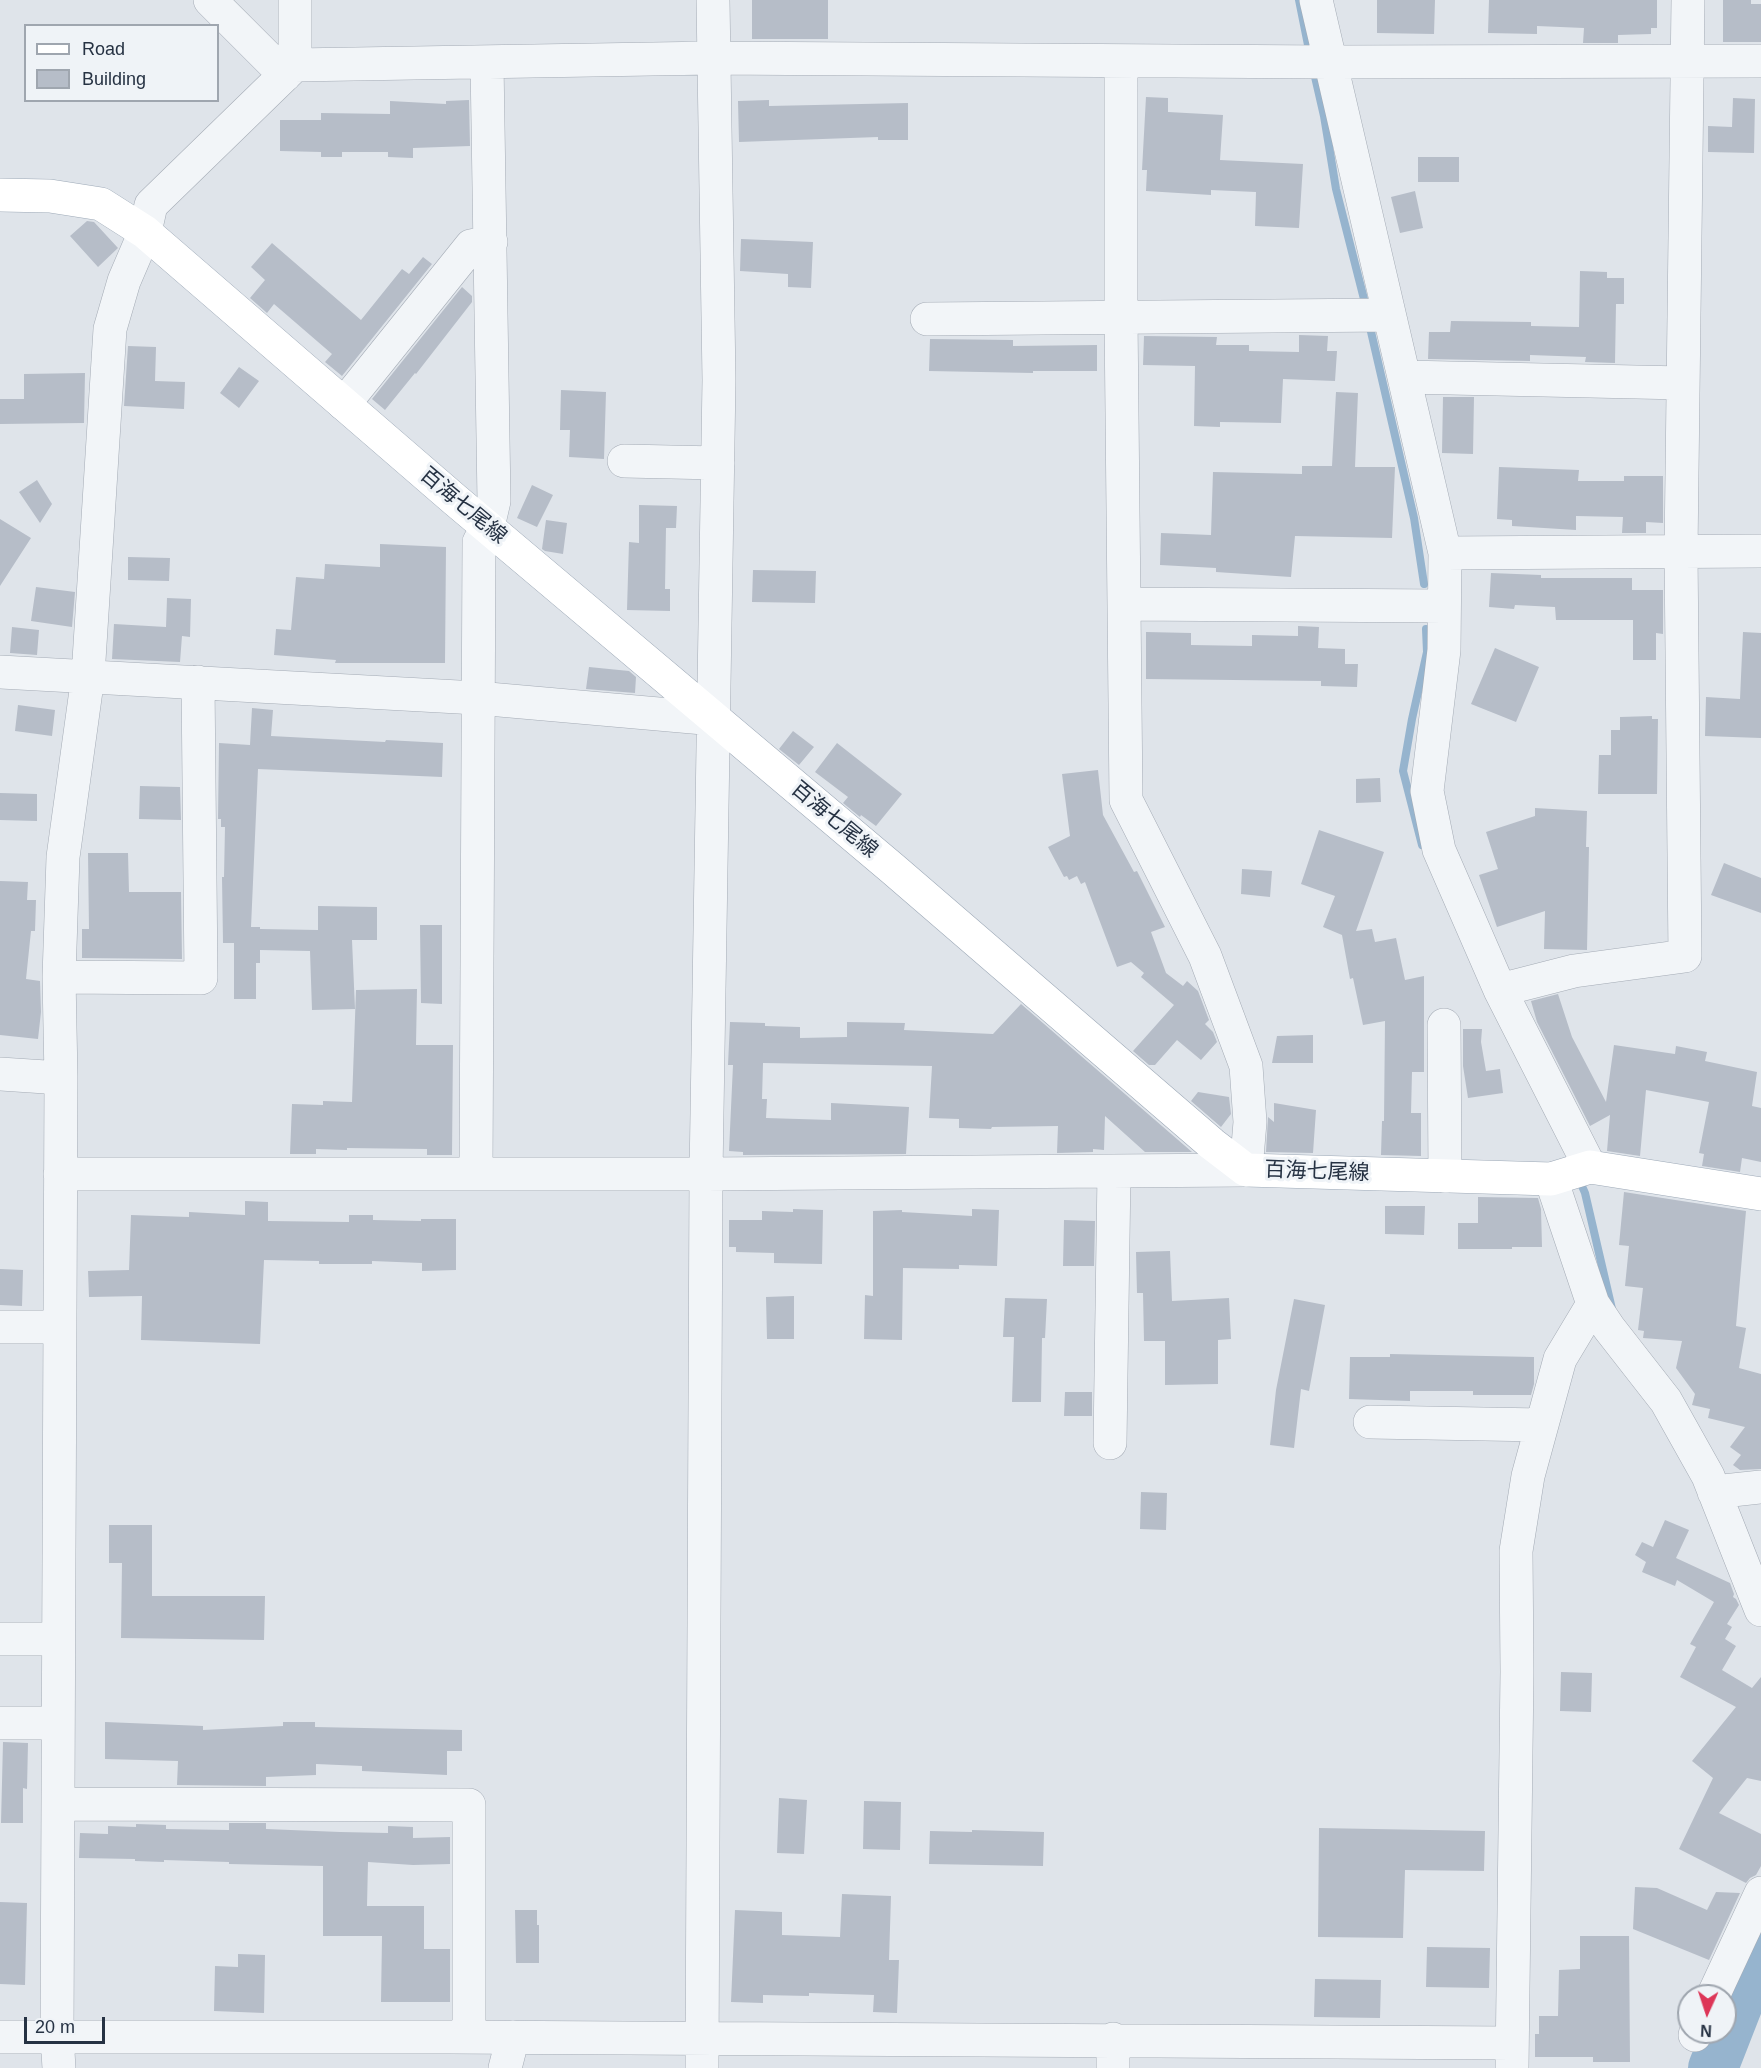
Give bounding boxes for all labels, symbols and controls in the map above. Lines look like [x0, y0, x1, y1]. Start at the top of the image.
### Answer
legend [24, 24, 219, 102]
text: Road [82, 39, 125, 59]
text: Building [82, 69, 146, 89]
street label: 百海七尾線 [415, 463, 511, 549]
street label: 百海七尾線 [786, 777, 882, 863]
street label: 百海七尾線 [1264, 1158, 1370, 1186]
north arrow [1677, 1984, 1737, 2044]
scale bar [27, 2005, 108, 2043]
text: 20 m [35, 2017, 75, 2037]
text: N [1700, 2022, 1712, 2039]

